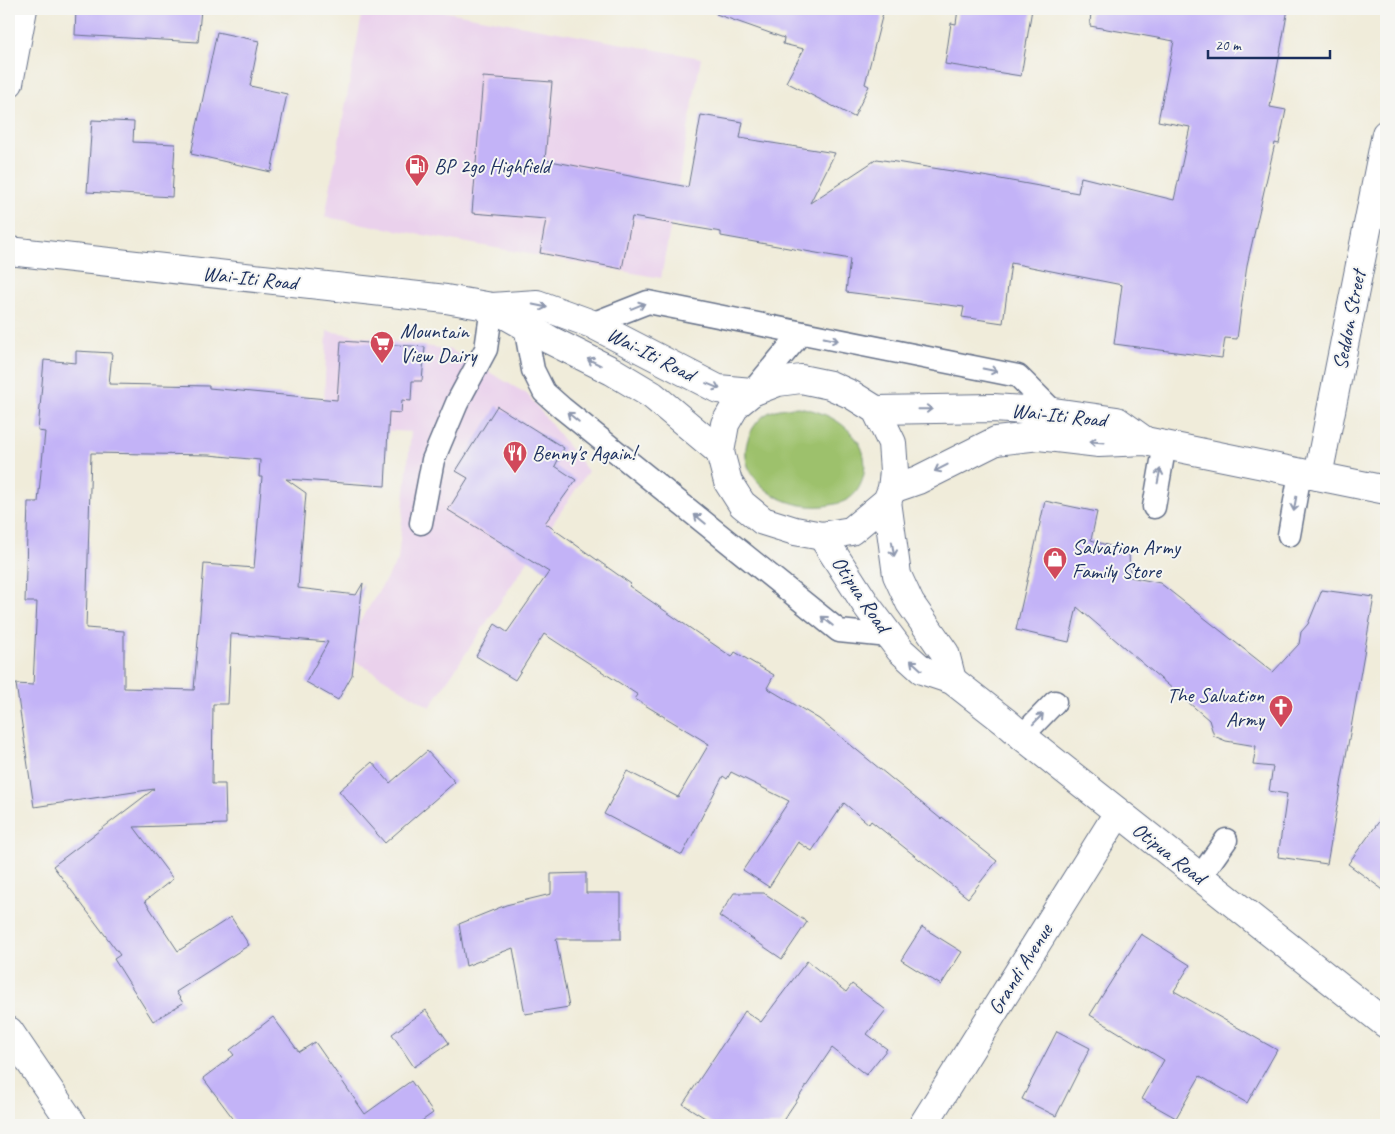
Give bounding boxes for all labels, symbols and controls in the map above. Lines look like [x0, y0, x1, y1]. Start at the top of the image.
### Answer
scale bar [1208, 28, 1330, 60]
text: 20 m [1215, 36, 1242, 55]
fuel station icon: BP 2go Highfield [404, 153, 430, 187]
place label: BP 2go Highfield [434, 153, 554, 179]
street label: Wai-Iti Road [201, 260, 302, 296]
street label: Seddon Street [1327, 265, 1372, 372]
one-way arrow [629, 301, 645, 310]
one-way arrow [532, 302, 548, 311]
place label: Mountain View Dairy [400, 318, 478, 368]
street label: Wai-Iti Road [603, 321, 703, 389]
supermarket icon: Mountain View Dairy [369, 330, 395, 364]
one-way arrow [822, 334, 838, 344]
one-way arrow [587, 357, 602, 366]
one-way arrow [982, 366, 998, 376]
one-way arrow [705, 382, 720, 391]
street label: Wai-Iti Road [1010, 397, 1111, 433]
one-way arrow [916, 404, 933, 414]
one-way arrow [567, 412, 580, 423]
one-way arrow [1089, 438, 1105, 447]
restaurant icon: Benny's Again! [502, 440, 528, 474]
place label: Benny's Again! [532, 440, 640, 466]
one-way arrow [934, 464, 949, 473]
one-way arrow [1155, 468, 1165, 484]
one-way arrow [1289, 495, 1299, 511]
one-way arrow [694, 514, 707, 525]
place label: Salvation Army Family Store [1072, 534, 1182, 584]
one-way arrow [889, 541, 899, 557]
shop icon: Salvation Army Family Store [1042, 546, 1068, 580]
street label: Otipua Road [826, 551, 898, 640]
one-way arrow [820, 616, 833, 627]
one-way arrow [910, 659, 923, 670]
place label: The Salvation Army [1167, 682, 1266, 732]
church icon: The Salvation Army [1268, 694, 1294, 728]
one-way arrow [1032, 714, 1044, 726]
street label: Otipua Road [1127, 816, 1214, 892]
street label: Grandi Avenue [982, 918, 1059, 1019]

